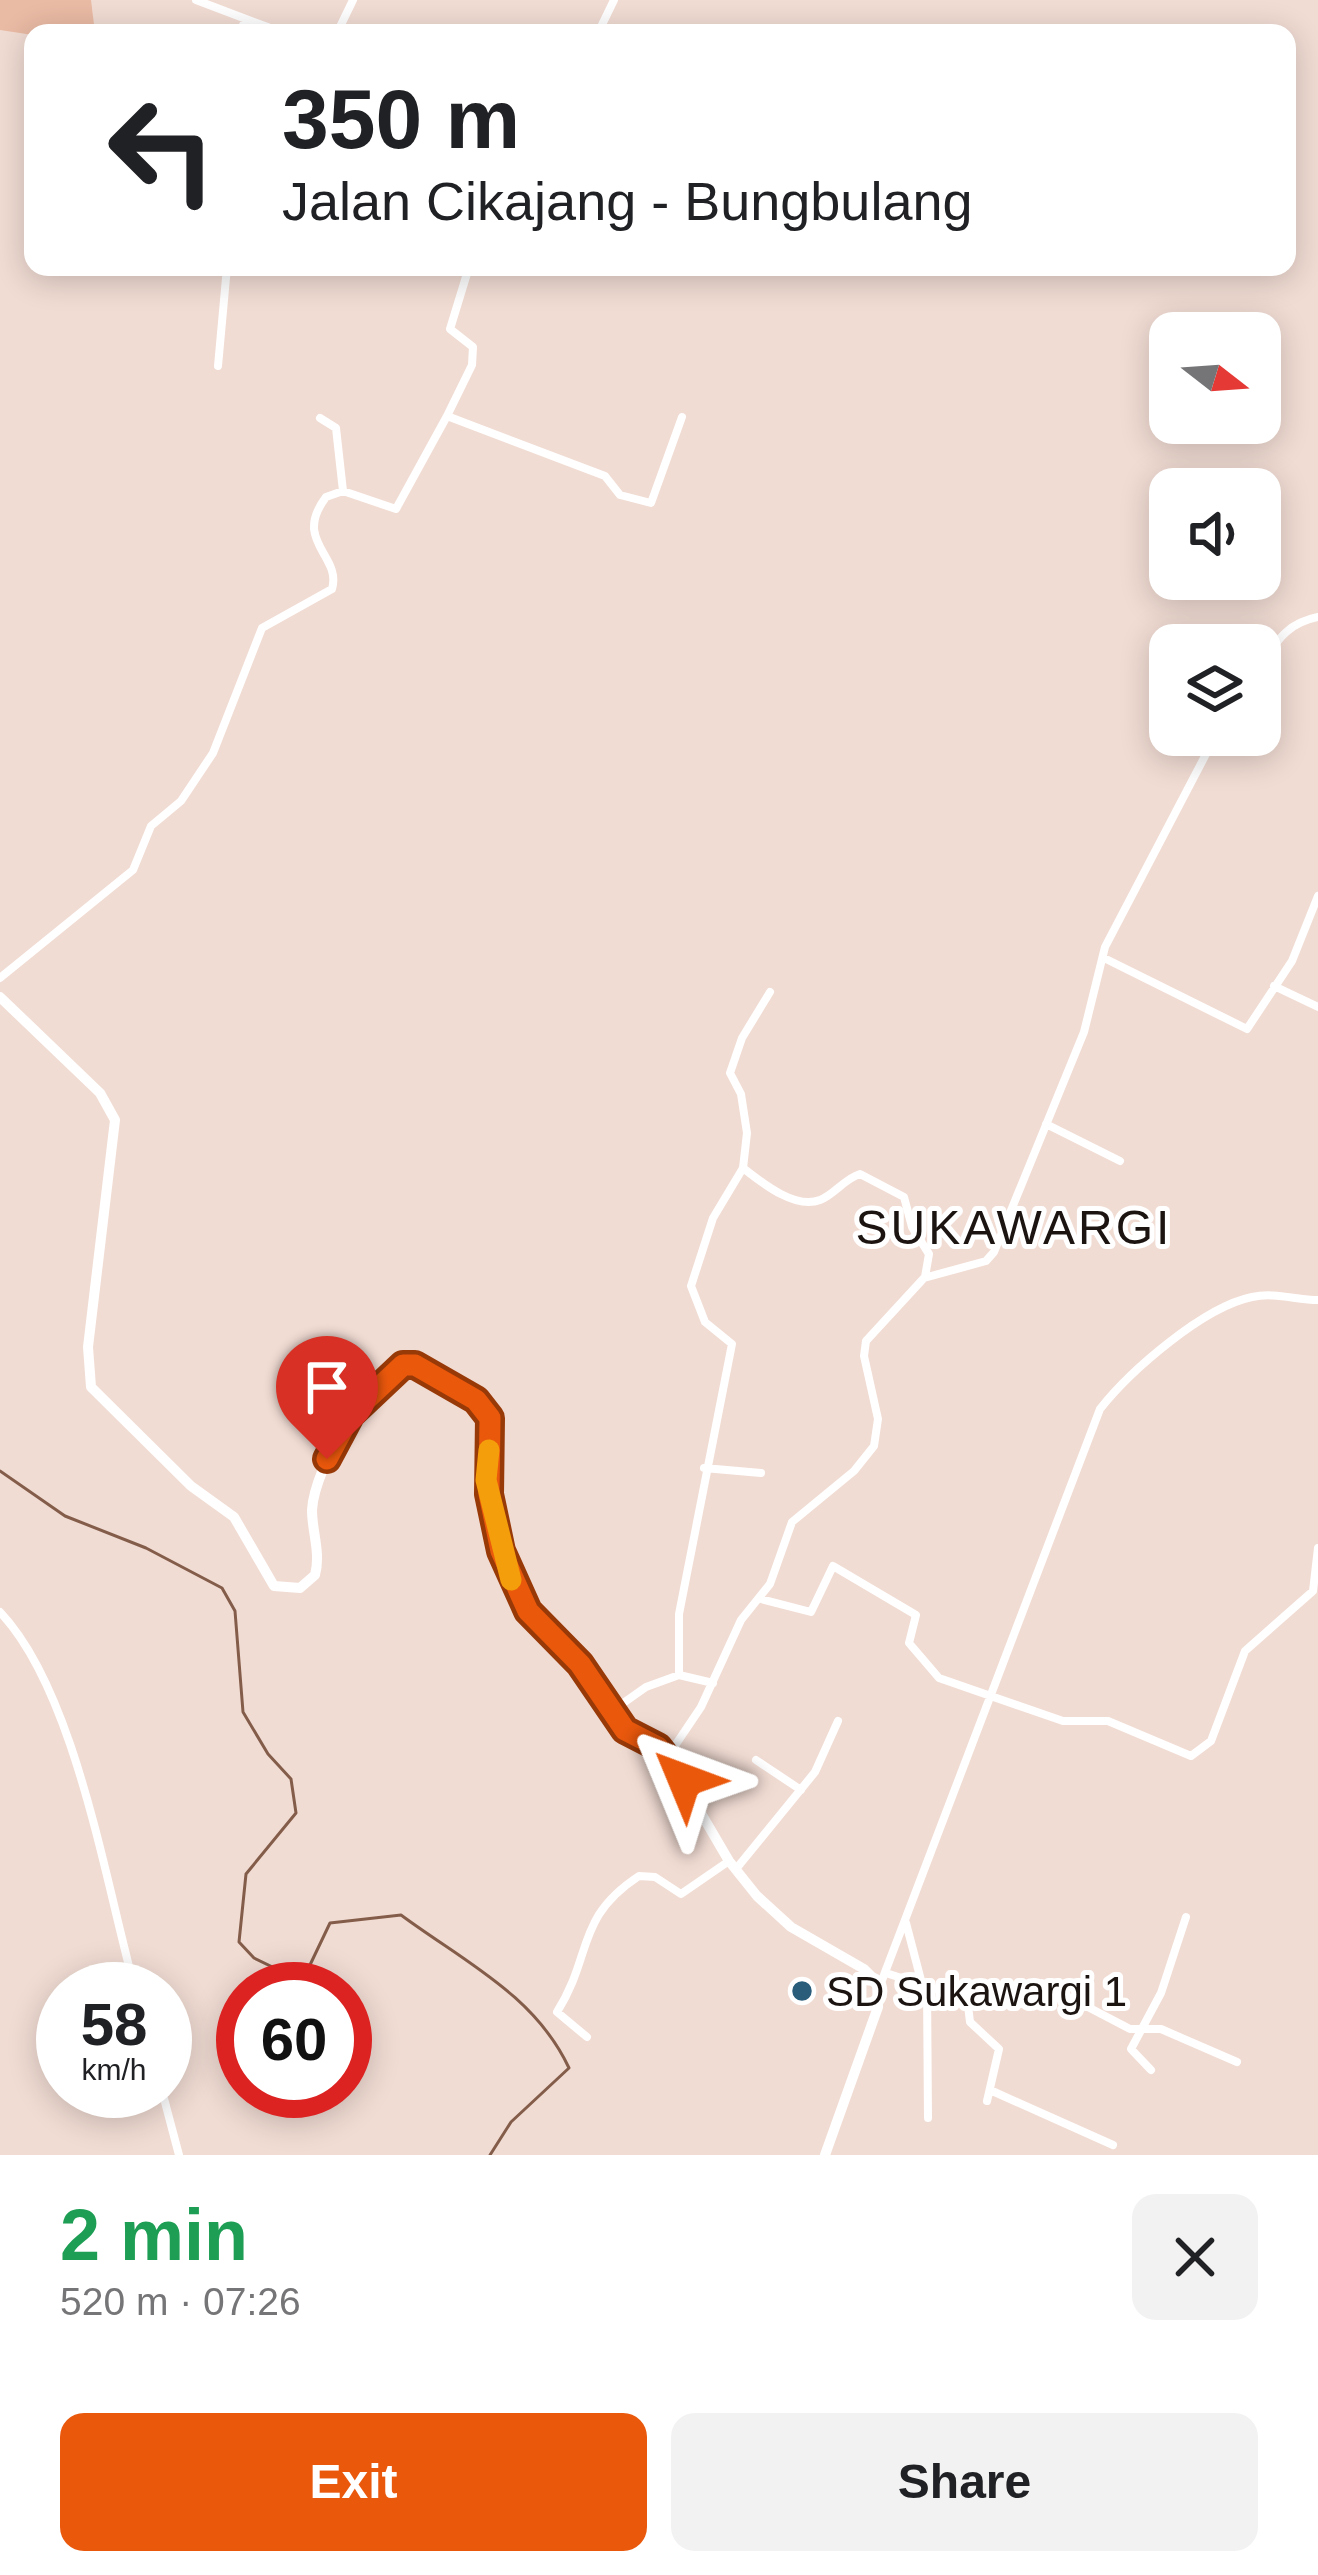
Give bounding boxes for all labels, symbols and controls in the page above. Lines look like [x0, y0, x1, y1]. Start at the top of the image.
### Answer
icon: left [84, 72, 240, 228]
text: 350 m [282, 72, 520, 166]
text: Jalan Cikajang - Bungbulang [282, 171, 972, 231]
north arrow [1149, 312, 1281, 444]
map controls [1149, 312, 1281, 756]
button: sound [1149, 468, 1281, 600]
button: layers [1149, 624, 1281, 756]
district label: SUKAWARGI [856, 1201, 1172, 1254]
pin [276, 1336, 378, 1459]
icon: arrive [294, 1354, 360, 1420]
position arrow [621, 1717, 747, 1843]
speed limit sign: 60 [216, 1962, 372, 2118]
place label: SD Sukawargi 1 [826, 1968, 1127, 2015]
marker: SD Sukawargi 1 [789, 1978, 815, 2004]
text: 58 [81, 1991, 147, 2058]
text: km/h [81, 2053, 147, 2086]
button: close [1132, 2194, 1258, 2320]
text: 2 min [60, 2195, 248, 2275]
text: 520 m · 07:26 [60, 2280, 301, 2323]
button: Exit [60, 2413, 647, 2551]
button: Share [671, 2413, 1258, 2551]

